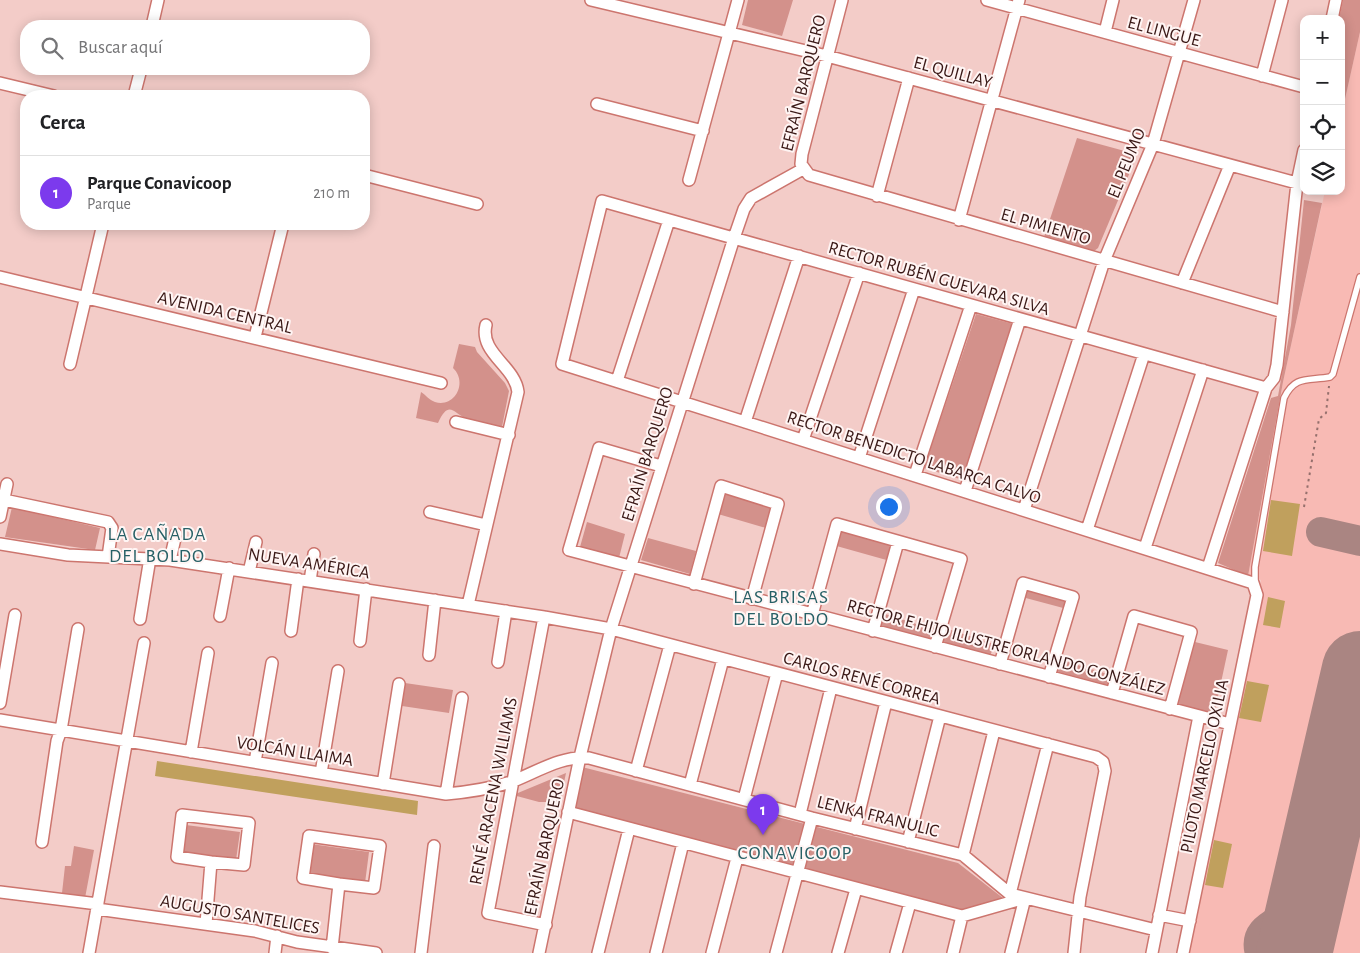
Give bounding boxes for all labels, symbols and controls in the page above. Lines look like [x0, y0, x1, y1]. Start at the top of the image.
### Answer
street label: EFRAÍN BARQUERO [775, 13, 830, 153]
street label: EL LINGUE [1126, 14, 1202, 50]
map controls [1300, 15, 1345, 195]
button: + [1300, 15, 1345, 60]
search box [20, 20, 370, 75]
icon: search [38, 34, 66, 62]
text: Buscar aquí [78, 38, 163, 57]
street label: EL QUILLAY [911, 54, 995, 92]
button: − [1300, 60, 1345, 105]
button: locate [1300, 105, 1345, 150]
text: Cerca [40, 112, 86, 133]
street label: EL PEUMO [1105, 126, 1149, 201]
button: layers [1300, 150, 1345, 195]
text: Parque Conavicoop [87, 174, 232, 193]
text: 1 [53, 185, 59, 201]
text: 210 m [313, 185, 350, 201]
text: Parque [87, 196, 131, 212]
street label: EL PIMIENTO [999, 206, 1093, 248]
street label: RECTOR RUBÉN GUEVARA SILVA [826, 236, 1053, 319]
street label: AVENIDA CENTRAL [156, 289, 294, 337]
street label: EFRAÍN BARQUERO [616, 384, 677, 524]
street label: RECTOR BENEDICTO LABARCA CALVO [785, 408, 1043, 508]
your location [876, 494, 902, 520]
district label: LA CAÑADA DEL BOLDO [108, 523, 206, 566]
street label: NUEVA AMÉRICA [247, 543, 372, 583]
district label: LAS BRISAS DEL BOLDO [733, 588, 829, 629]
street label: RECTOR E HIJO ILUSTRE ORLANDO GONZÁLEZ [845, 594, 1168, 699]
street label: CARLOS RENÉ CORREA [781, 646, 944, 709]
street label: PILOTO MARCELO OXILIA [1178, 677, 1232, 855]
street label: RENÉ ARACENA WILLIAMS [464, 695, 521, 886]
street label: VOLCÁN LLAIMA [235, 731, 356, 770]
street label: EFRAÍN BARQUERO [519, 776, 568, 917]
street label: LENKA FRANULIC [815, 793, 940, 841]
pin: 1 [747, 794, 779, 835]
district label: CONAVICOOP [738, 844, 852, 863]
street label: AUGUSTO SANTELICES [159, 892, 321, 938]

